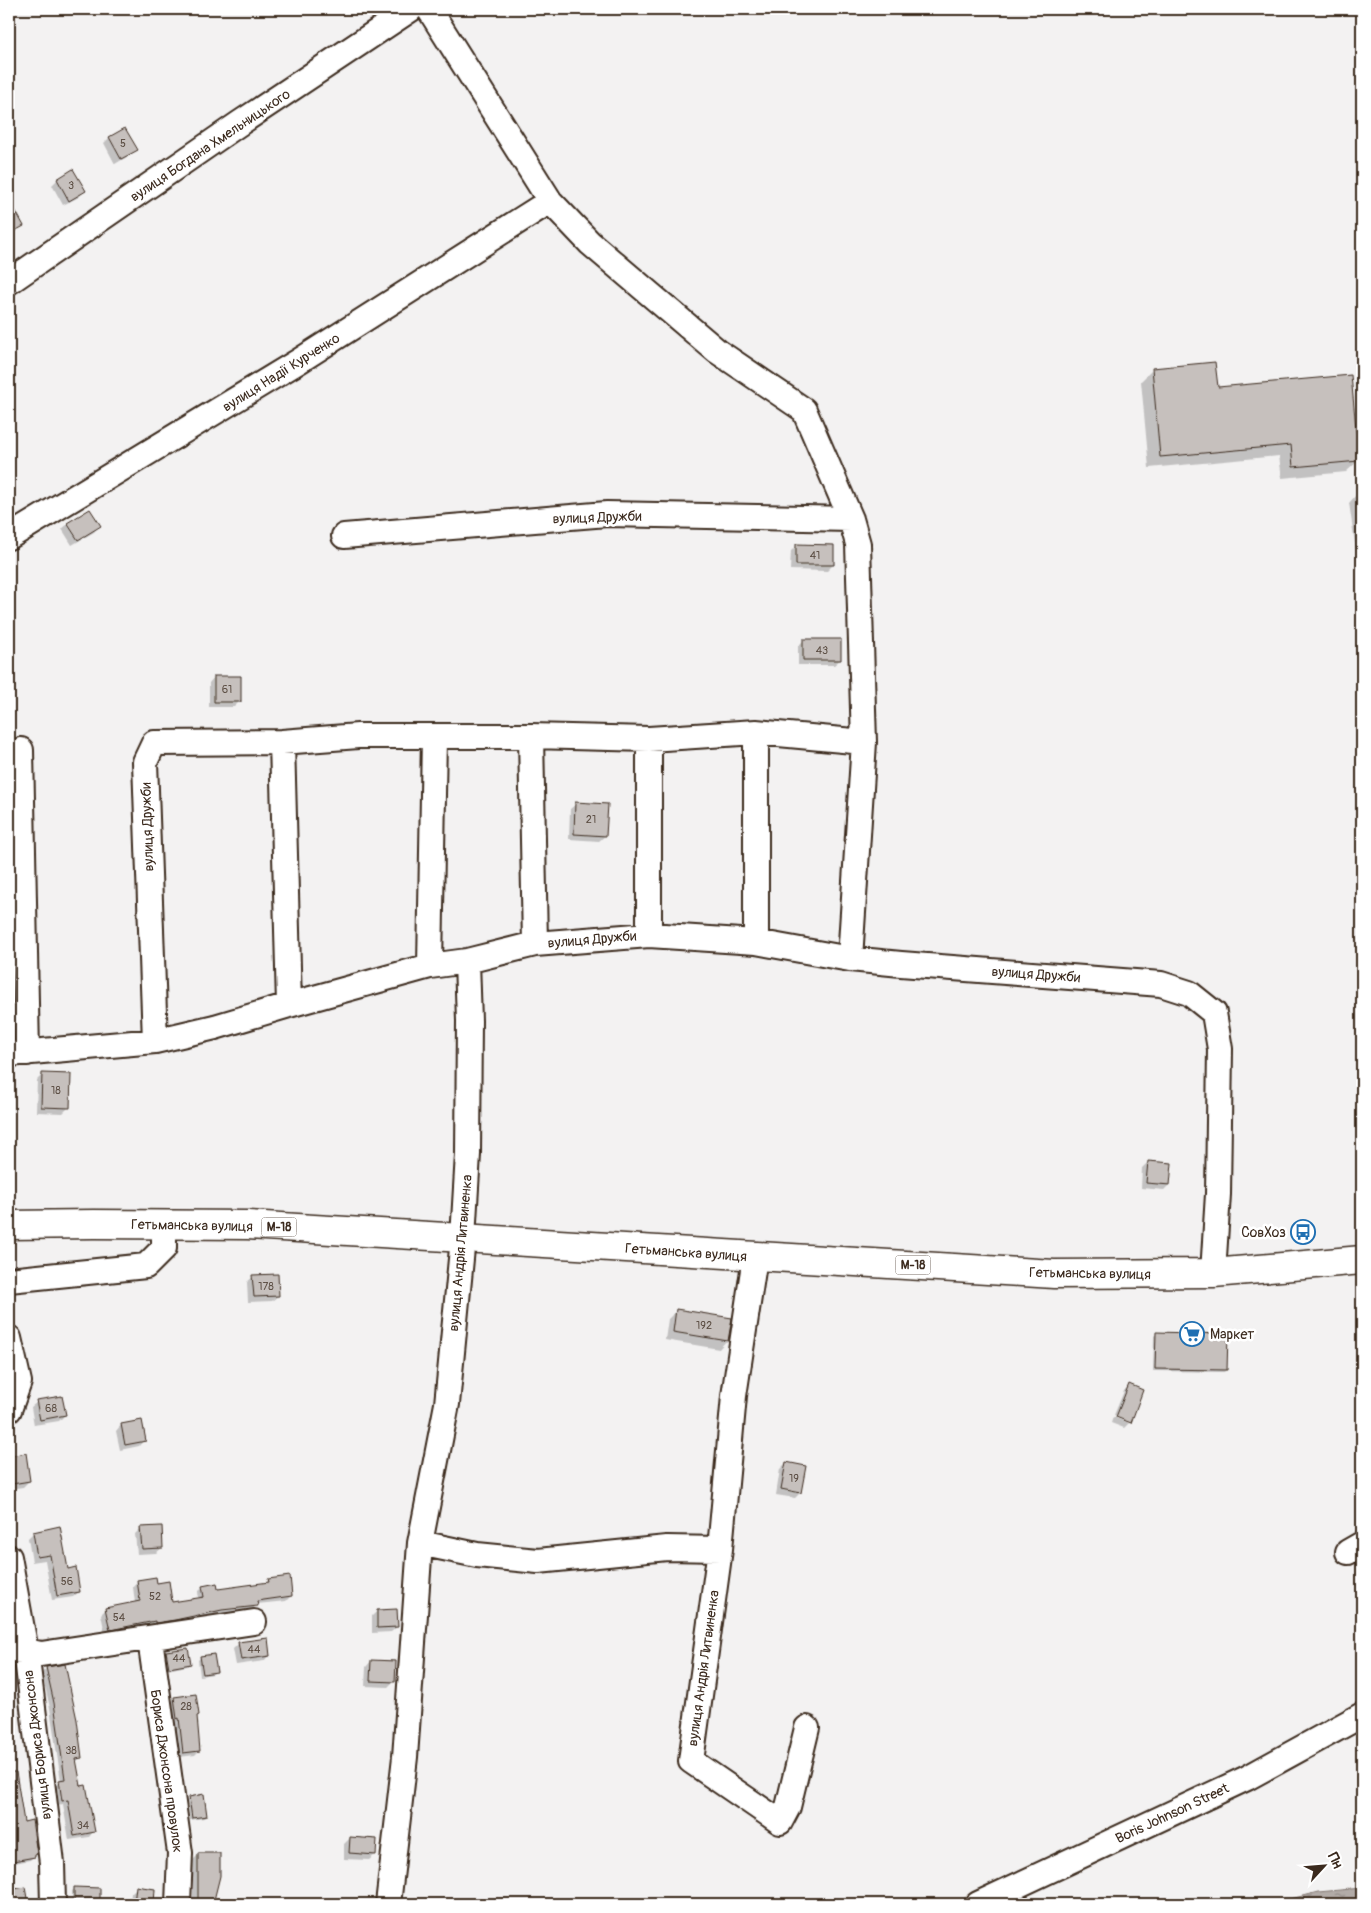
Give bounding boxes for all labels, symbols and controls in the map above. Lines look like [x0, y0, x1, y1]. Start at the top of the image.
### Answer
street label: вулиця Богдана Хмельницького [127, 85, 294, 205]
house number: 5 [120, 137, 126, 150]
house number: 3 [68, 179, 74, 192]
street label: вулиця Надії Курченко [219, 329, 344, 415]
street label: вулиця Дружби [552, 507, 642, 528]
house number: 41 [810, 549, 820, 562]
house number: 43 [816, 644, 828, 657]
house number: 61 [222, 683, 232, 696]
street label: вулиця Дружби [137, 782, 158, 872]
house number: 21 [586, 813, 596, 826]
street label: вулиця Дружби [547, 927, 637, 952]
street label: вулиця Дружби [991, 963, 1081, 986]
house number: 18 [51, 1084, 61, 1097]
street label: вулиця Андрія Литвиненка [445, 1174, 476, 1332]
street label: Гетьманська вулиця [131, 1216, 253, 1235]
road number: М-18 [262, 1218, 296, 1236]
bus stop icon: СовХоз [1290, 1219, 1316, 1245]
place label: СовХоз [1241, 1224, 1286, 1241]
street label: Гетьманська вулиця [625, 1240, 747, 1265]
road number: М-18 [896, 1256, 930, 1274]
street label: Гетьманська вулиця [1029, 1264, 1151, 1283]
house number: 178 [258, 1280, 274, 1293]
house number: 192 [696, 1319, 712, 1332]
supermarket icon: Маркет [1179, 1321, 1205, 1347]
place label: Маркет [1210, 1326, 1254, 1343]
house number: 68 [45, 1402, 57, 1415]
house number: 19 [789, 1472, 799, 1485]
house number: 56 [61, 1575, 73, 1588]
street label: вулиця Андрія Литвиненка [684, 1589, 723, 1747]
house number: 52 [149, 1590, 161, 1603]
house number: 54 [113, 1611, 126, 1624]
house number: 44 [248, 1643, 261, 1656]
house number: 44 [173, 1652, 186, 1665]
street label: вулиця Бориса Джонсона [20, 1669, 55, 1821]
street label: Бориса Джонсона провулок [147, 1688, 186, 1854]
house number: 28 [180, 1700, 192, 1713]
house number: 38 [65, 1744, 77, 1757]
street label: Boris Johnson Street [1113, 1780, 1232, 1847]
house number: 34 [77, 1819, 90, 1832]
north arrow [1298, 1840, 1348, 1890]
text: Пн [1324, 1850, 1346, 1871]

